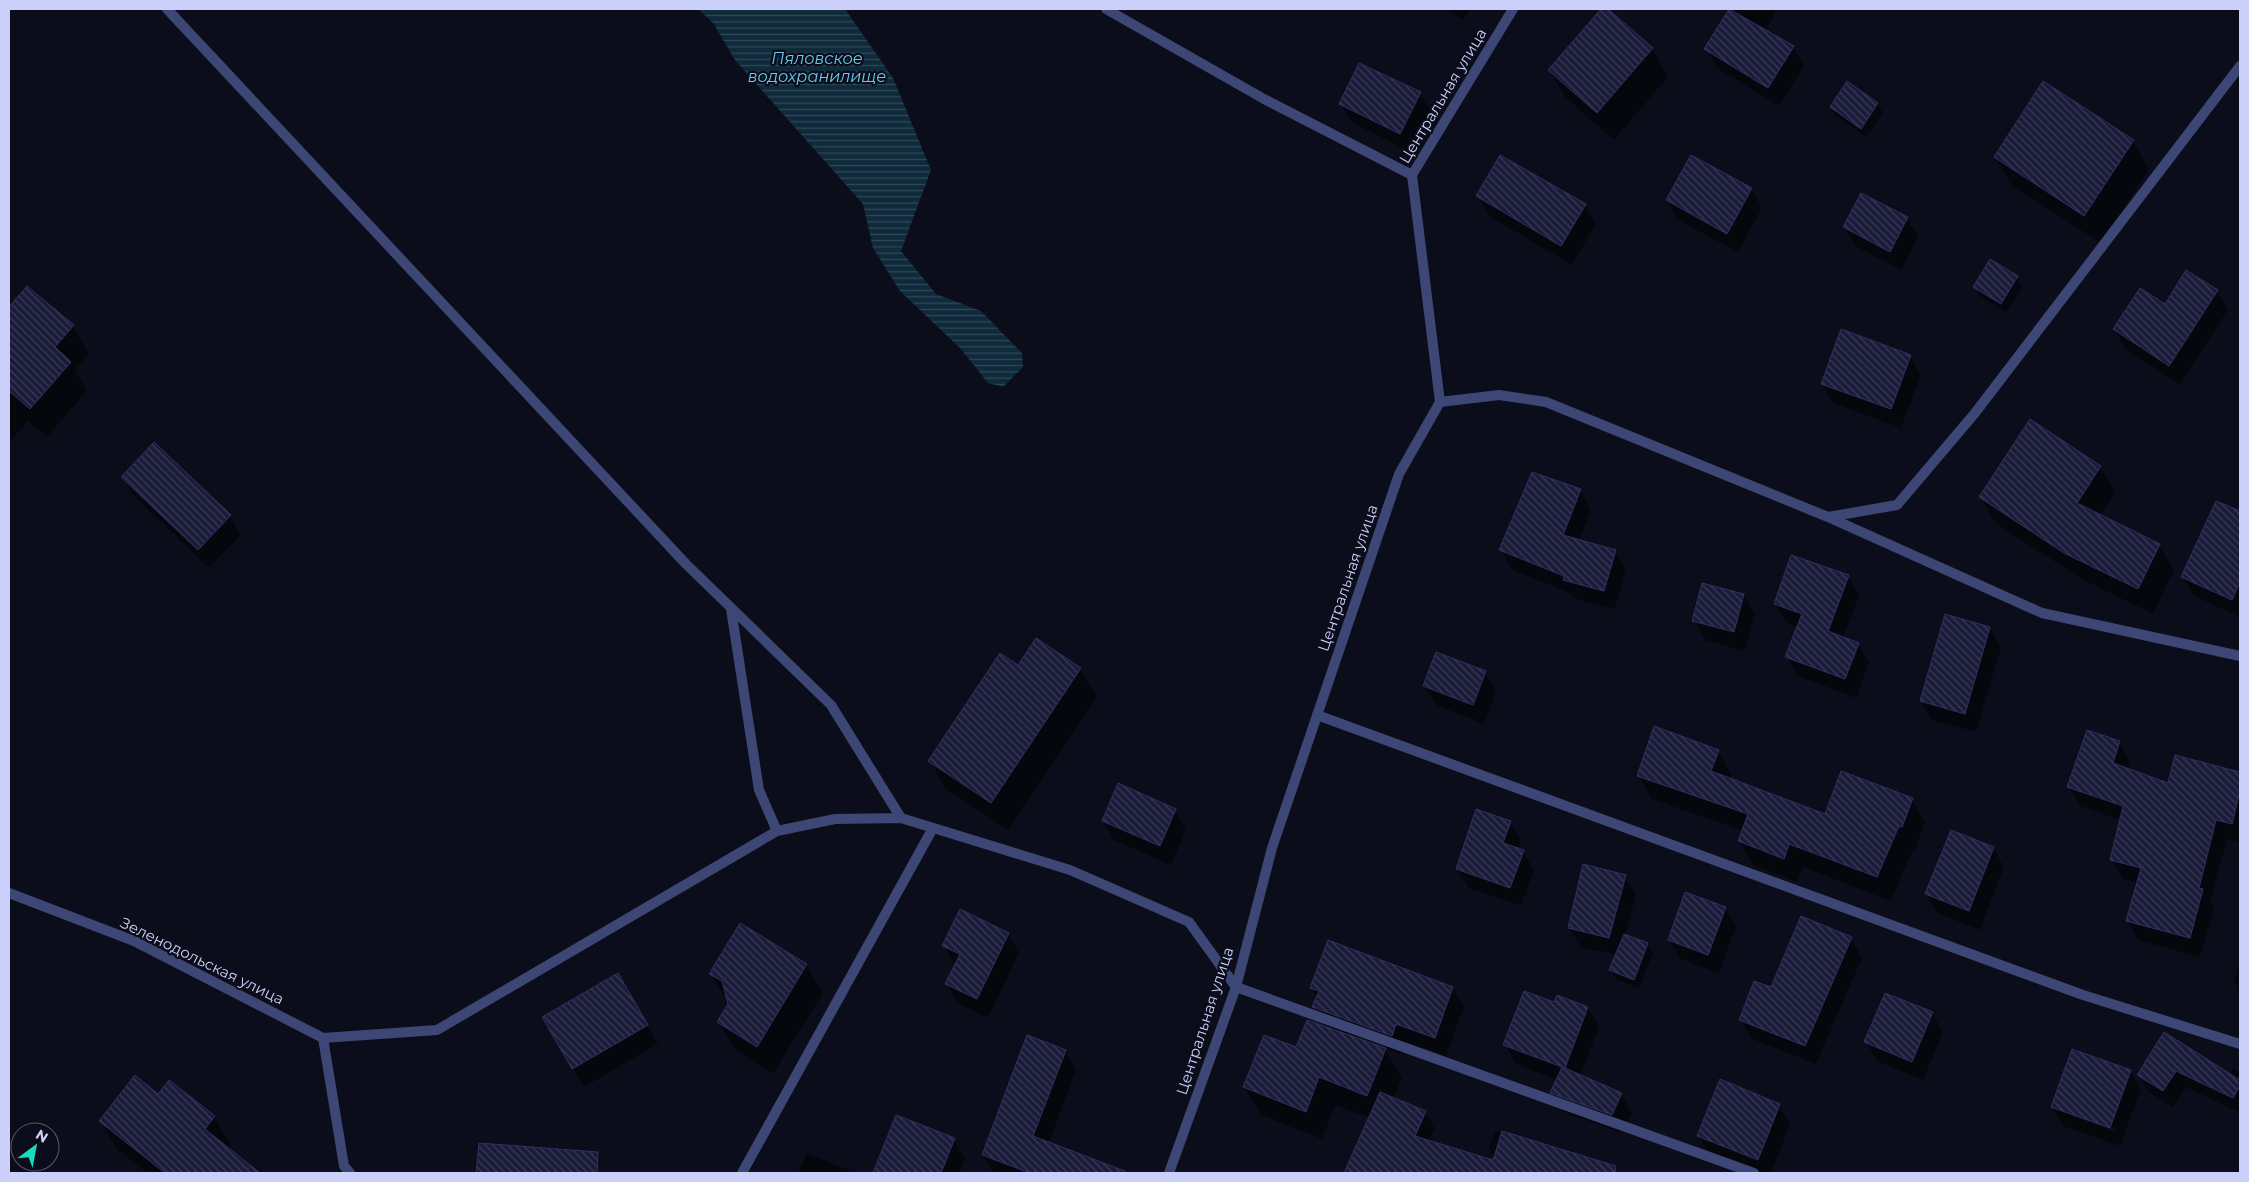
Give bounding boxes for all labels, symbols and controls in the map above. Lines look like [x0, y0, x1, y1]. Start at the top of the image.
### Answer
street label: Центральная улица [1395, 25, 1490, 167]
water label: Пяловское водохранилище [748, 49, 886, 86]
street label: Центральная улица [1313, 502, 1382, 654]
street label: Зеленодольская улица [117, 913, 287, 1008]
street label: Центральная улица [1172, 945, 1237, 1097]
north arrow [10, 1122, 60, 1172]
text: N [32, 1125, 51, 1147]

